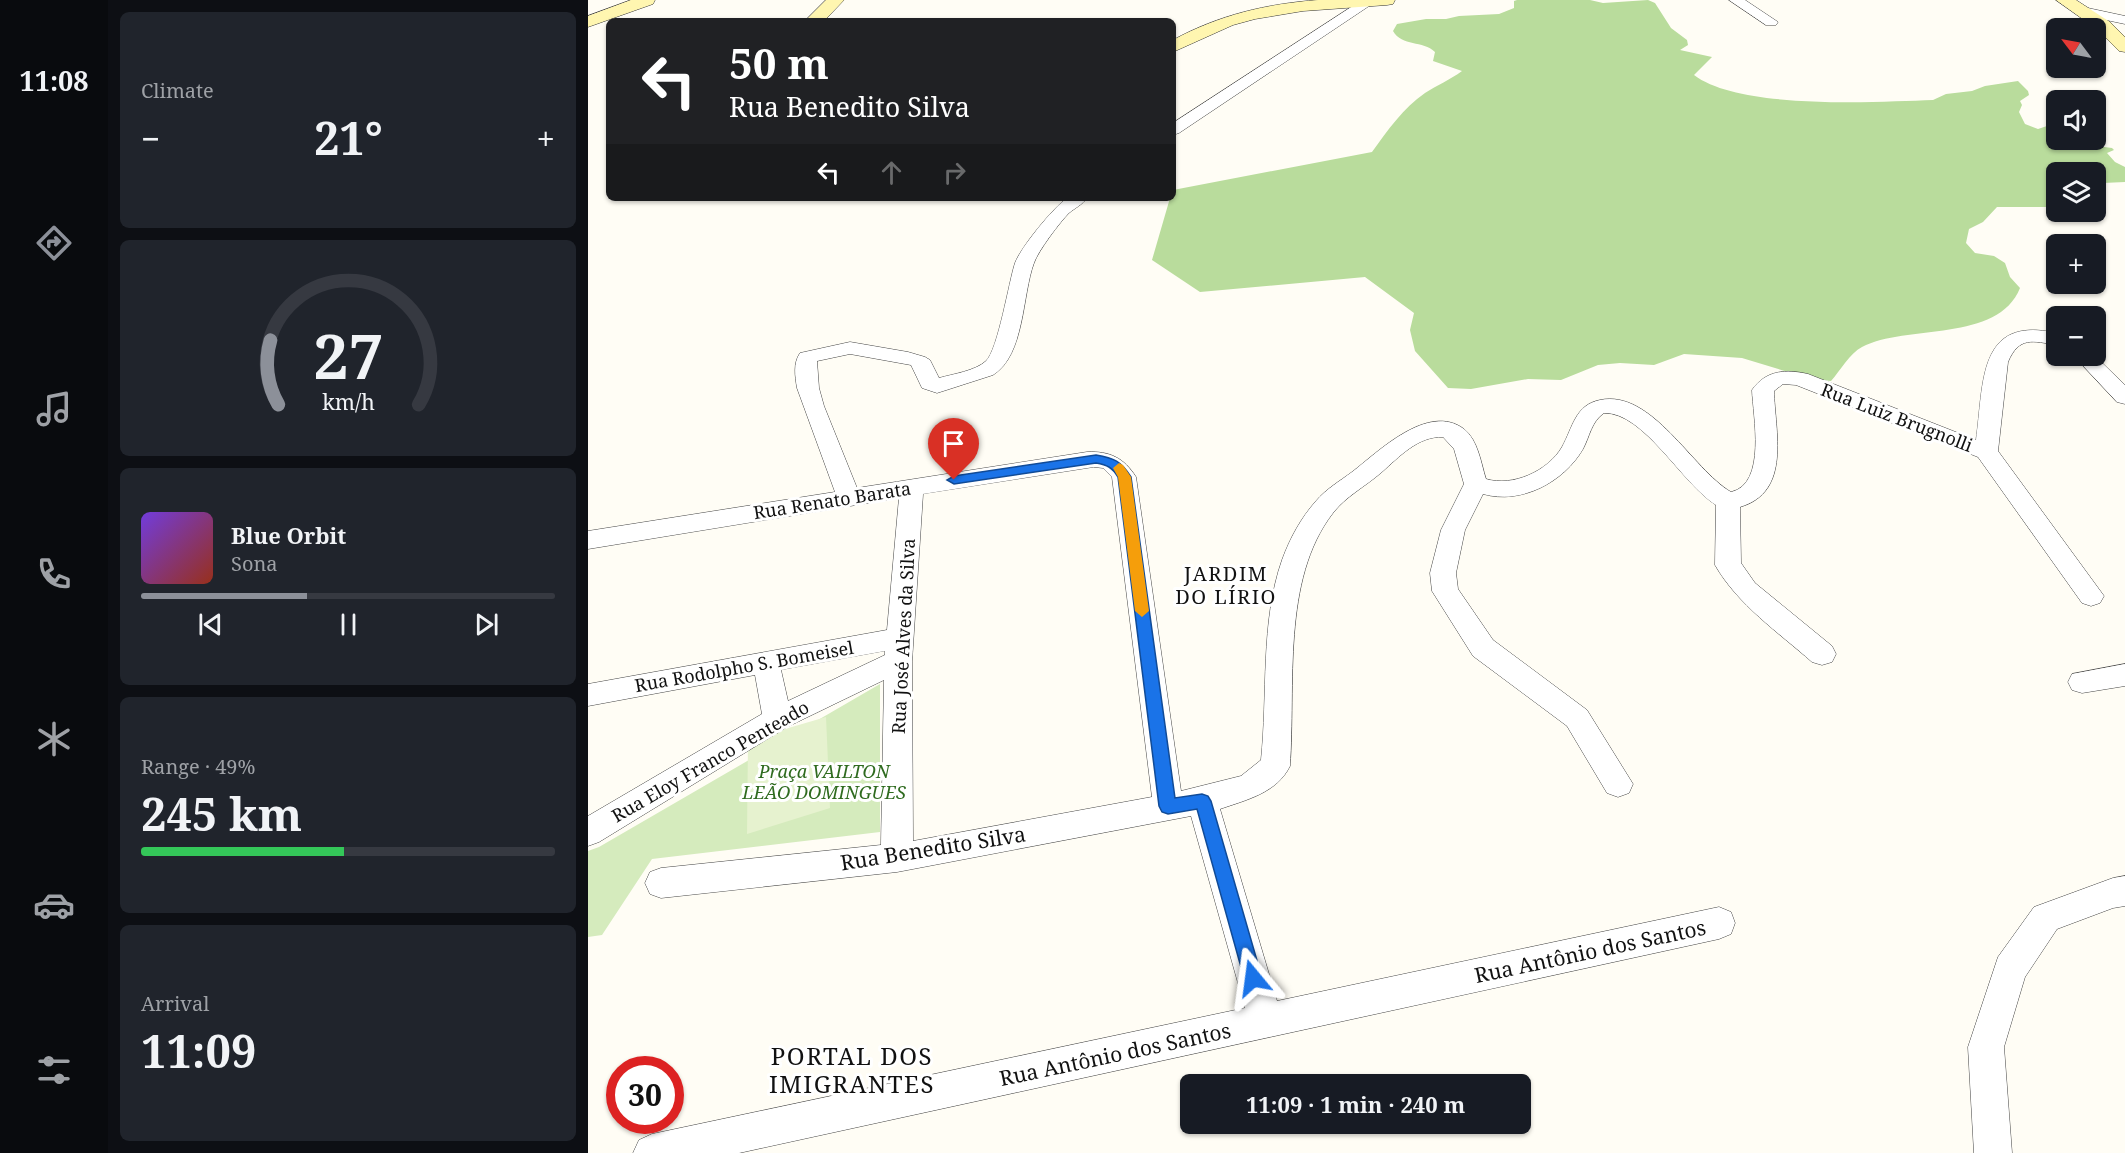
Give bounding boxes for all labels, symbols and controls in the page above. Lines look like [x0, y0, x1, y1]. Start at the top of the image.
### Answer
north arrow [2046, 18, 2106, 78]
map controls [2046, 18, 2106, 366]
text: 50 m [729, 34, 829, 91]
icon: left [630, 42, 708, 120]
text: 11:08 [19, 62, 89, 99]
text: Climate [141, 77, 214, 104]
text: Rua Benedito Silva [729, 88, 970, 125]
button: sound [2046, 90, 2106, 150]
text: 21° [314, 107, 383, 168]
text: − [141, 116, 160, 161]
text: + [537, 116, 555, 161]
icon: left [812, 156, 845, 189]
icon: ahead [875, 156, 908, 189]
icon: right [938, 156, 971, 189]
button: layers [2046, 162, 2106, 222]
icon: directions [33, 222, 75, 264]
button: + [2046, 234, 2106, 294]
button: − [2046, 306, 2106, 366]
text: 27 [313, 312, 383, 397]
street label: Rua Luiz Brugnolli [1818, 377, 1976, 457]
icon: music [33, 388, 75, 430]
text: km/h [322, 388, 375, 417]
pin [928, 418, 979, 480]
icon: arrive [937, 427, 970, 460]
street label: Rua Renato Barata [751, 476, 913, 524]
text: Blue Orbit [231, 520, 346, 550]
street label: Rua José Alves da Silva [886, 538, 920, 734]
text: Sona [231, 550, 278, 577]
icon: phone [33, 553, 75, 595]
district label: JARDIM DO LÍRIO [1175, 560, 1277, 610]
icon: previous [194, 608, 227, 641]
icon: pause [332, 608, 365, 641]
icon: next [470, 608, 503, 641]
street label: Rua Rodolpho S. Bomeisel [633, 635, 856, 697]
street label: Rua Eloy Franco Penteado [607, 695, 813, 827]
icon: climate [33, 718, 75, 760]
text: Range · 49% [141, 753, 255, 780]
park label: Praça VAILTON LEÃO DOMINGUES [741, 759, 906, 804]
text: 245 km [141, 783, 302, 844]
street label: Rua Benedito Silva [838, 820, 1028, 876]
icon: car [33, 884, 75, 926]
street label: Rua Antônio dos Santos [1472, 913, 1708, 989]
position arrow [1221, 946, 1285, 1010]
text: Arrival [141, 990, 209, 1017]
street label: Rua Antônio dos Santos [997, 1016, 1233, 1092]
text: 11:09 [141, 1020, 256, 1081]
district label: PORTAL DOS IMIGRANTES [769, 1039, 935, 1100]
icon: filters [33, 1049, 75, 1091]
speed limit sign: 30 [606, 1056, 684, 1134]
text: 11:09 · 1 min · 240 m [1246, 1089, 1465, 1119]

